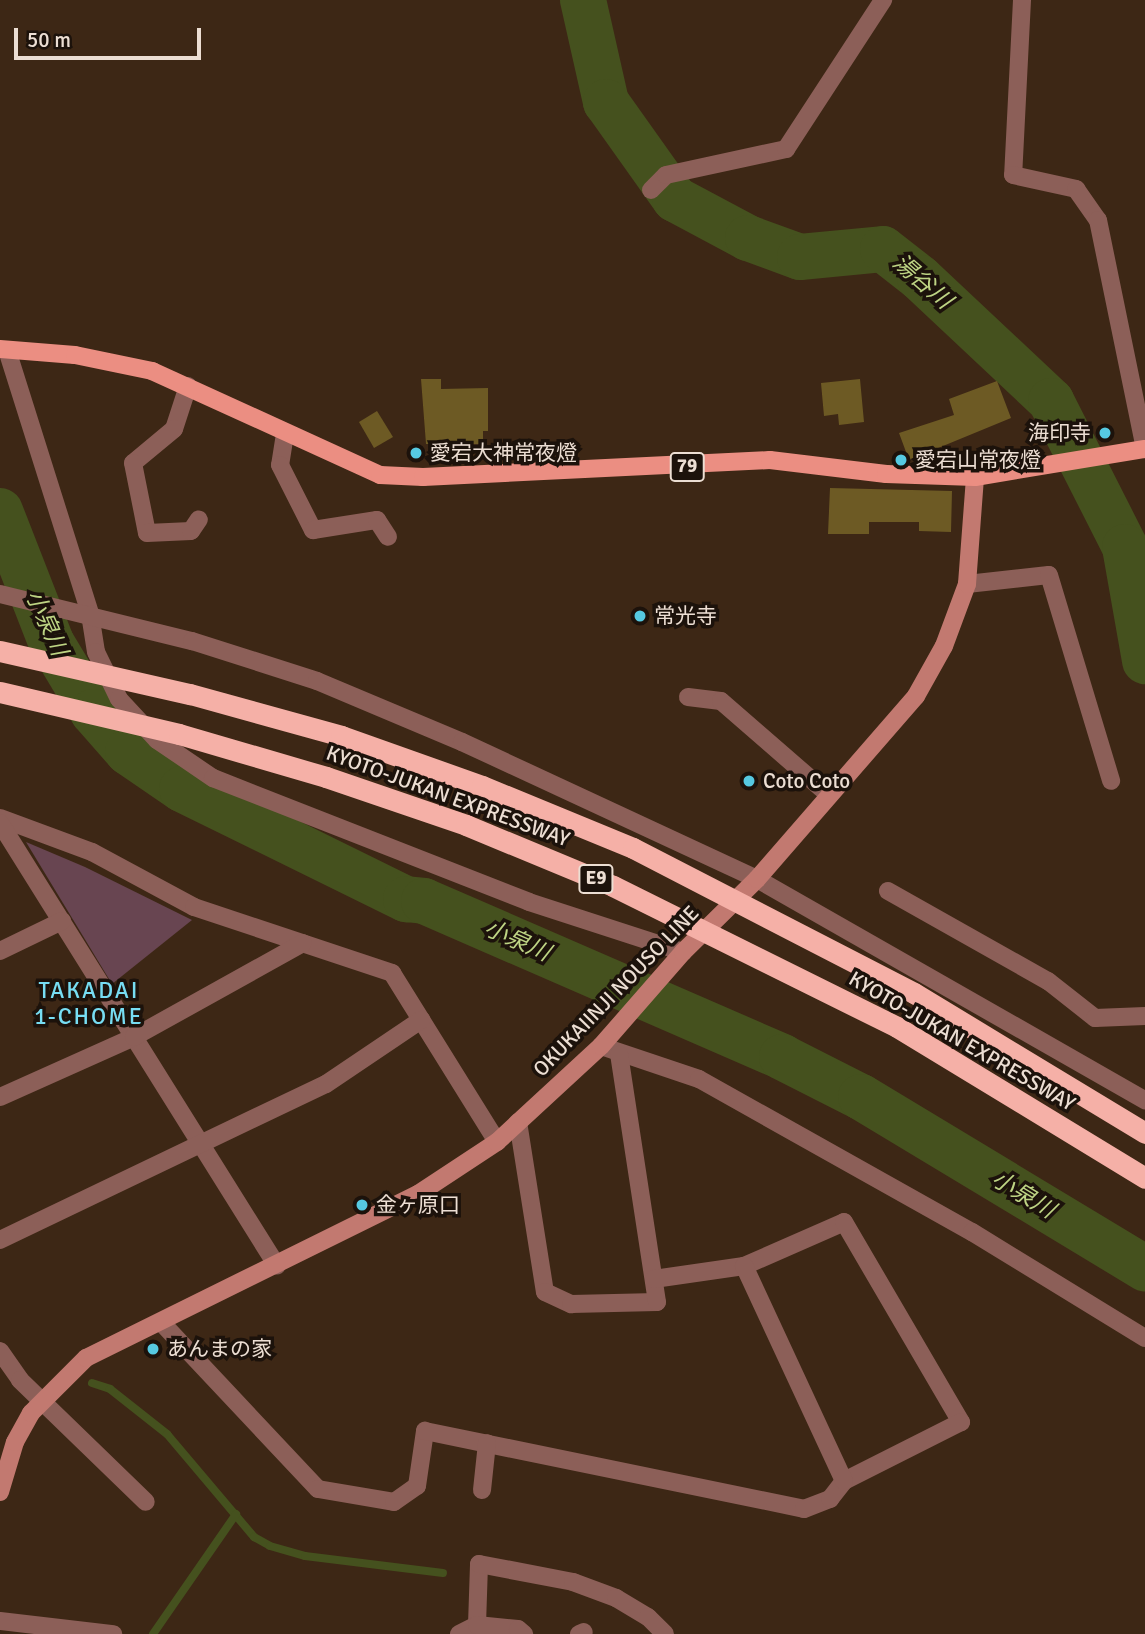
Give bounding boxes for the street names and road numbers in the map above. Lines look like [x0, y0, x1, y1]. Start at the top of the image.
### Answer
road number: 79 [670, 452, 704, 482]
street label: KYOTO-JUKAN EXPRESSWAY [323, 740, 573, 852]
road number: E9 [577, 864, 615, 894]
street label: OKUKAIINJI NOUSO LINE [528, 900, 704, 1082]
street label: KYOTO-JUKAN EXPRESSWAY [844, 966, 1080, 1116]

